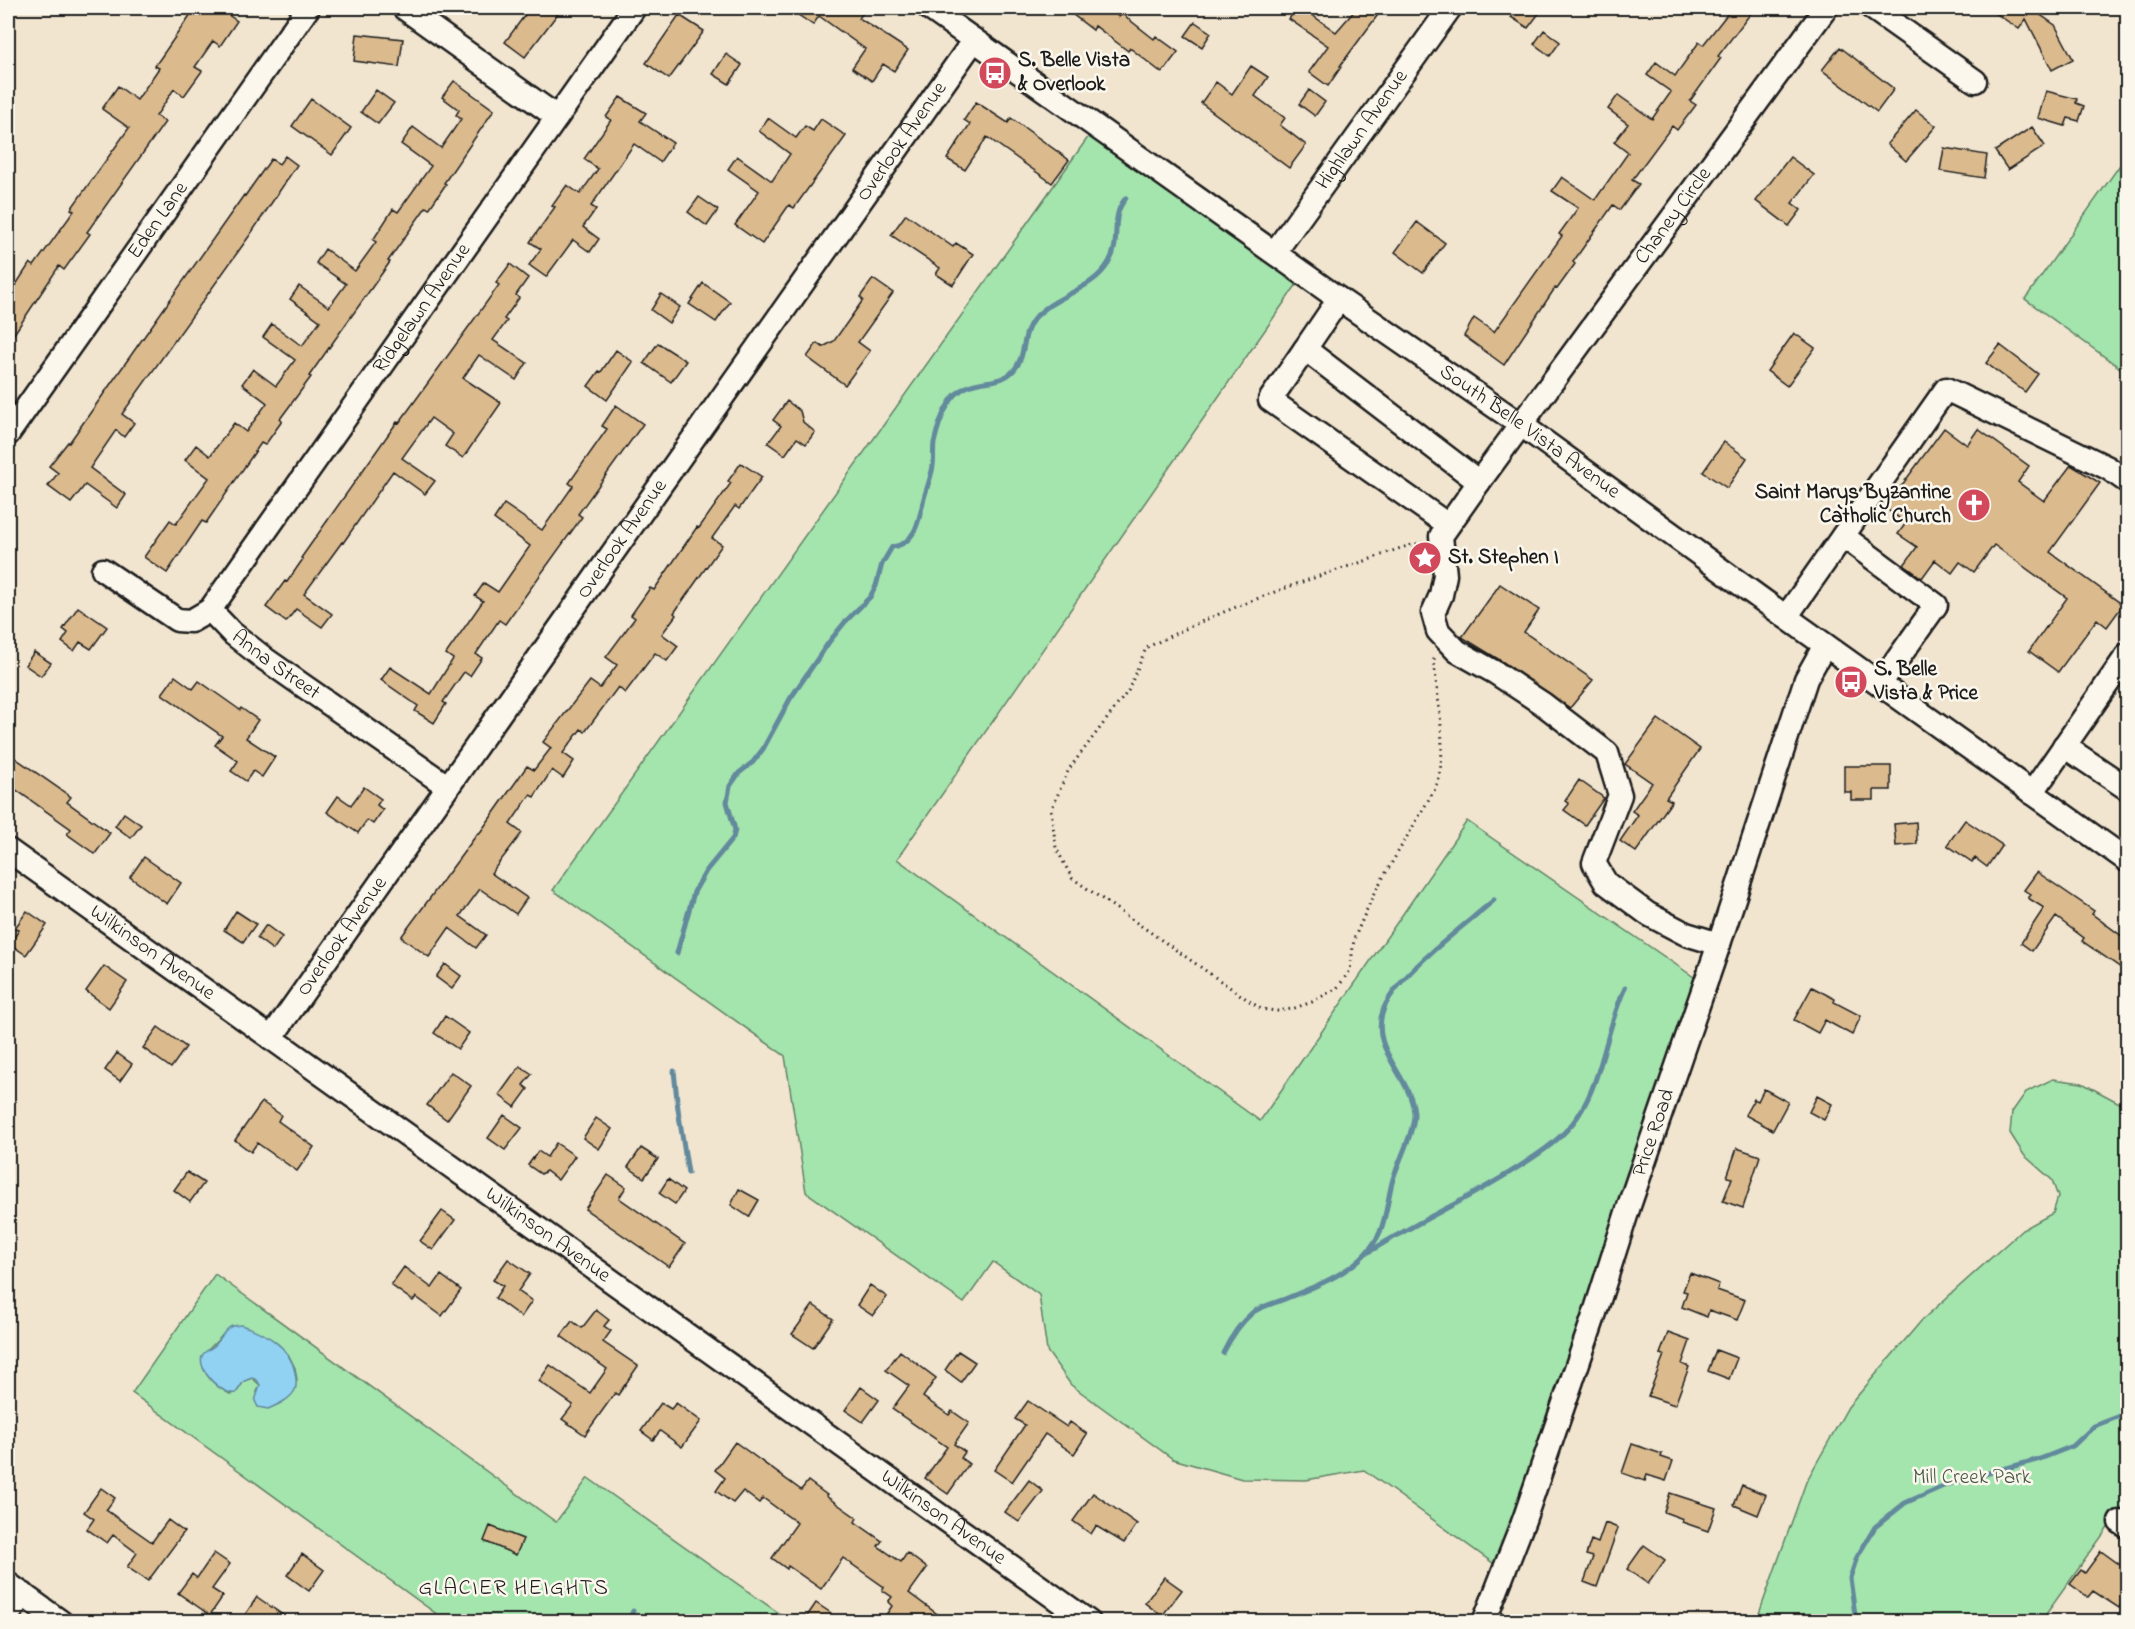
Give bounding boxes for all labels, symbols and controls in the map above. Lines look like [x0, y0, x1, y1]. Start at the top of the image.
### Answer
place label: S. Belle Vista & Overlook [1017, 46, 1130, 100]
bus stop icon: S. Belle Vista & Overlook [977, 55, 1013, 91]
street label: Highlawn Avenue [1309, 63, 1416, 196]
street label: Overlook Avenue [849, 75, 955, 208]
street label: Chaney Circle [1628, 161, 1720, 271]
street label: Eden Lane [121, 175, 196, 265]
street label: Ridgelawn Avenue [366, 237, 479, 380]
street label: South Belle Vista Avenue [1433, 357, 1627, 507]
street label: Overlook Avenue [570, 473, 675, 605]
place label: Saint Marys Byzantine Catholic Church [1755, 478, 1952, 532]
church icon: Saint Marys Byzantine Catholic Church [1956, 487, 1992, 523]
place icon: St. Stephen I [1407, 540, 1443, 576]
place label: St. Stephen I [1448, 543, 1559, 573]
street label: Anna Street [225, 623, 326, 708]
place label: S. Belle Vista & Price [1873, 655, 1978, 709]
bus stop icon: S. Belle Vista & Price [1833, 664, 1869, 700]
street label: Overlook Avenue [290, 870, 395, 1003]
street label: Wilkinson Avenue [83, 898, 221, 1008]
street label: Price Road [1625, 1085, 1683, 1181]
street label: Wilkinson Avenue [479, 1180, 617, 1291]
street label: Wilkinson Avenue [874, 1463, 1012, 1573]
park label: Mill Creek Park [1913, 1463, 2032, 1493]
district label: GLACIER HEIGHTS [419, 1573, 609, 1605]

